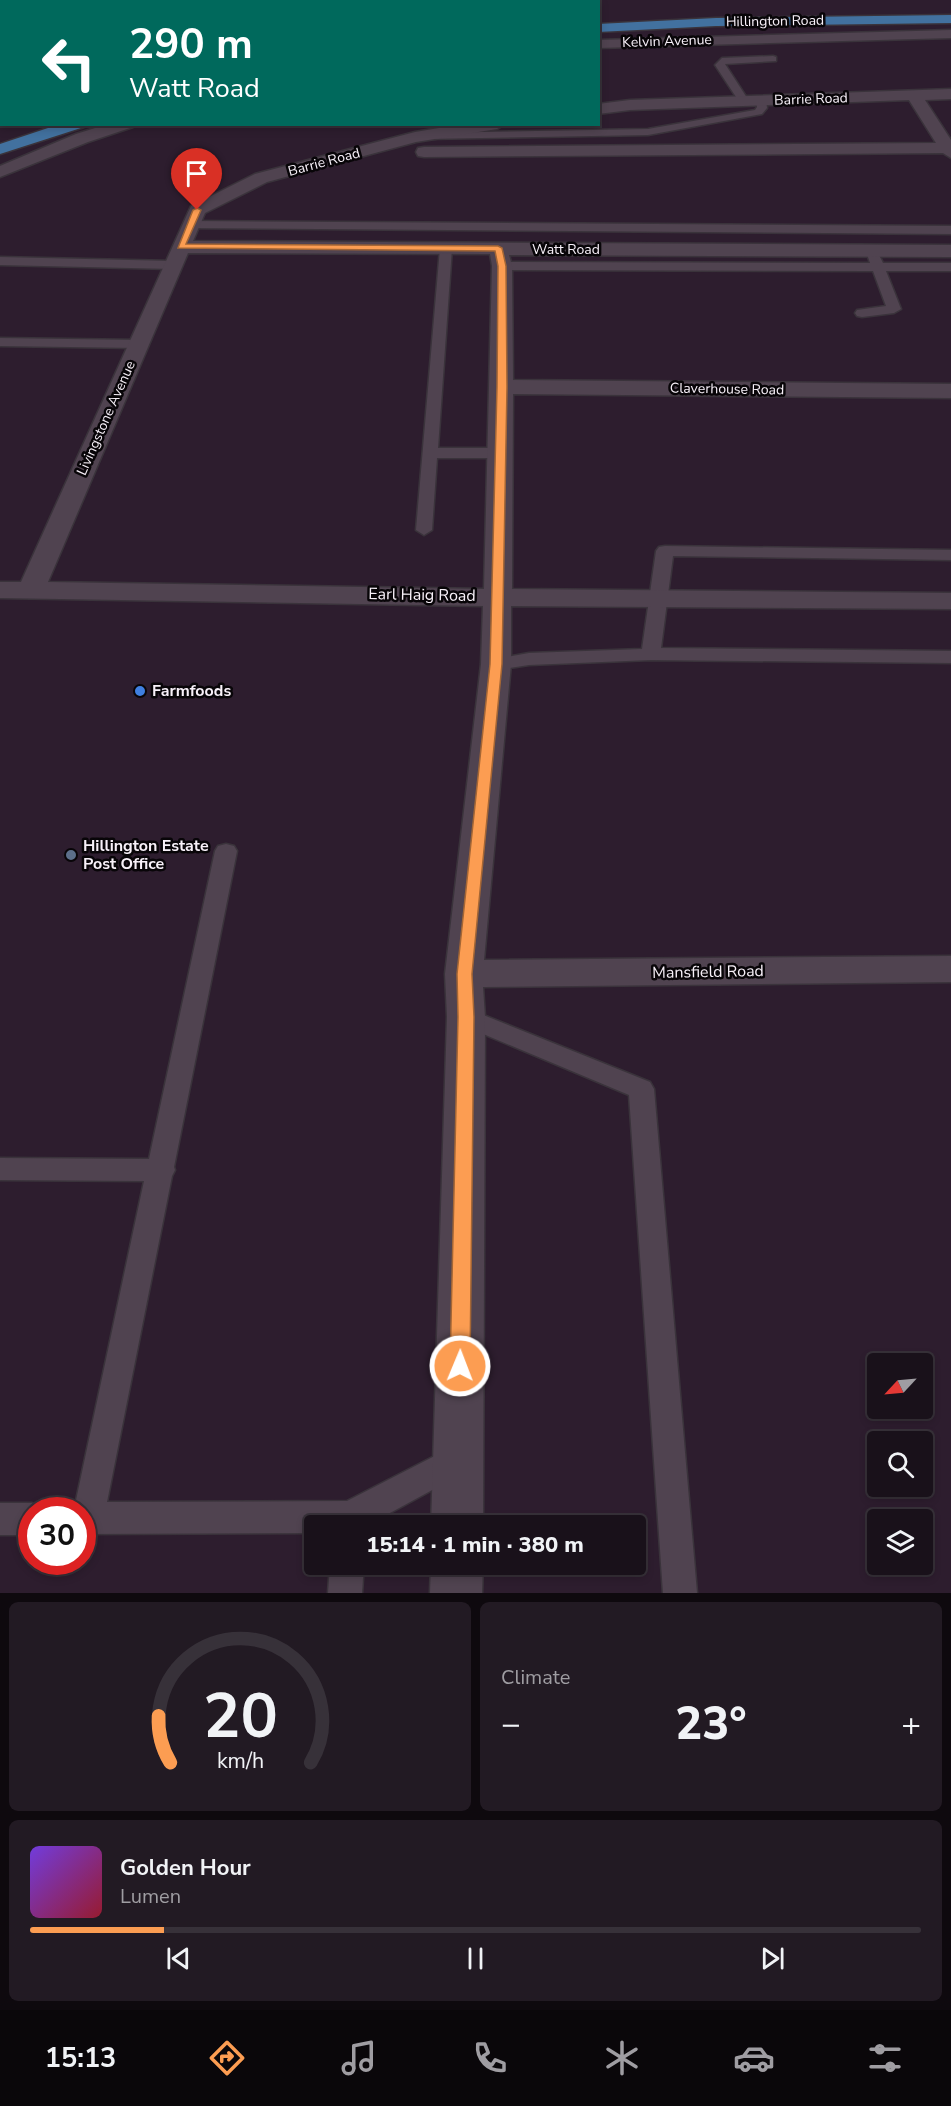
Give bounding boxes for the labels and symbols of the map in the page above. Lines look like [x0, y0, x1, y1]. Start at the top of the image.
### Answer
street label: Hillington Road [726, 11, 824, 31]
street label: Kelvin Avenue [622, 30, 712, 52]
street label: Barrie Road [774, 88, 848, 110]
street label: Barrie Road [286, 143, 362, 181]
pin [171, 148, 222, 210]
street label: Watt Road [532, 240, 600, 259]
street label: Livingstone Avenue [72, 358, 140, 478]
street label: Claverhouse Road [670, 379, 784, 399]
street label: Earl Haig Road [368, 583, 476, 607]
place label: Farmfoods [152, 680, 231, 702]
marker: Farmfoods [133, 684, 147, 698]
place label: Hillington Estate Post Office [83, 835, 209, 875]
marker: Hillington Estate Post Office [64, 848, 78, 862]
street label: Mansfield Road [652, 960, 764, 984]
position arrow [428, 1334, 492, 1398]
north arrow [867, 1353, 933, 1419]
speed limit sign: 30 [18, 1497, 96, 1575]

